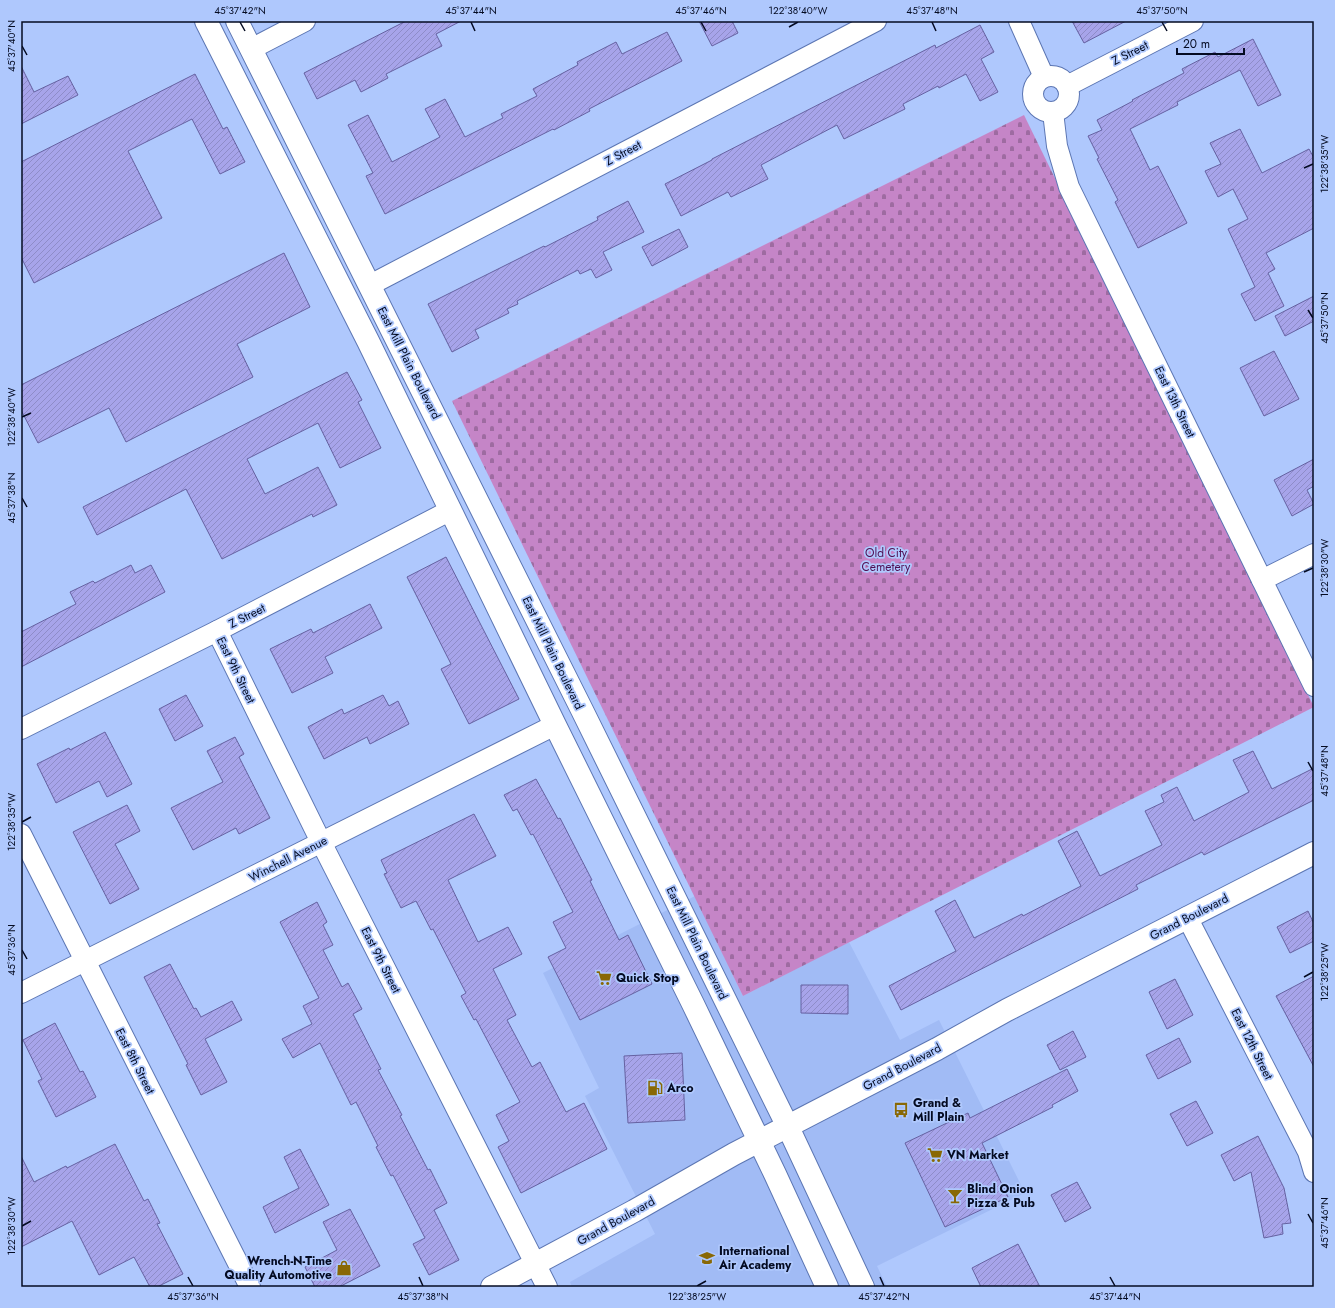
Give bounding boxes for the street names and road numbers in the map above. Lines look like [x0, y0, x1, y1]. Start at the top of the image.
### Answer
street label: Z Street [1109, 36, 1151, 70]
street label: Z Street [602, 136, 644, 170]
street label: East Mill Plain Boulevard [373, 304, 445, 422]
street label: East 13th Street [1150, 363, 1200, 441]
street label: East Mill Plain Boulevard [518, 593, 588, 713]
street label: Z Street [226, 599, 268, 633]
street label: East 9th Street [212, 634, 260, 706]
street label: Winchell Avenue [246, 831, 330, 887]
street label: East Mill Plain Boulevard [662, 883, 732, 1003]
street label: Grand Boulevard [1146, 889, 1232, 945]
street label: East 9th Street [357, 924, 405, 996]
street label: East 12th Street [1226, 1005, 1278, 1083]
street label: East 8th Street [111, 1025, 159, 1097]
street label: Grand Boulevard [860, 1039, 944, 1095]
street label: Grand Boulevard [574, 1192, 658, 1250]

